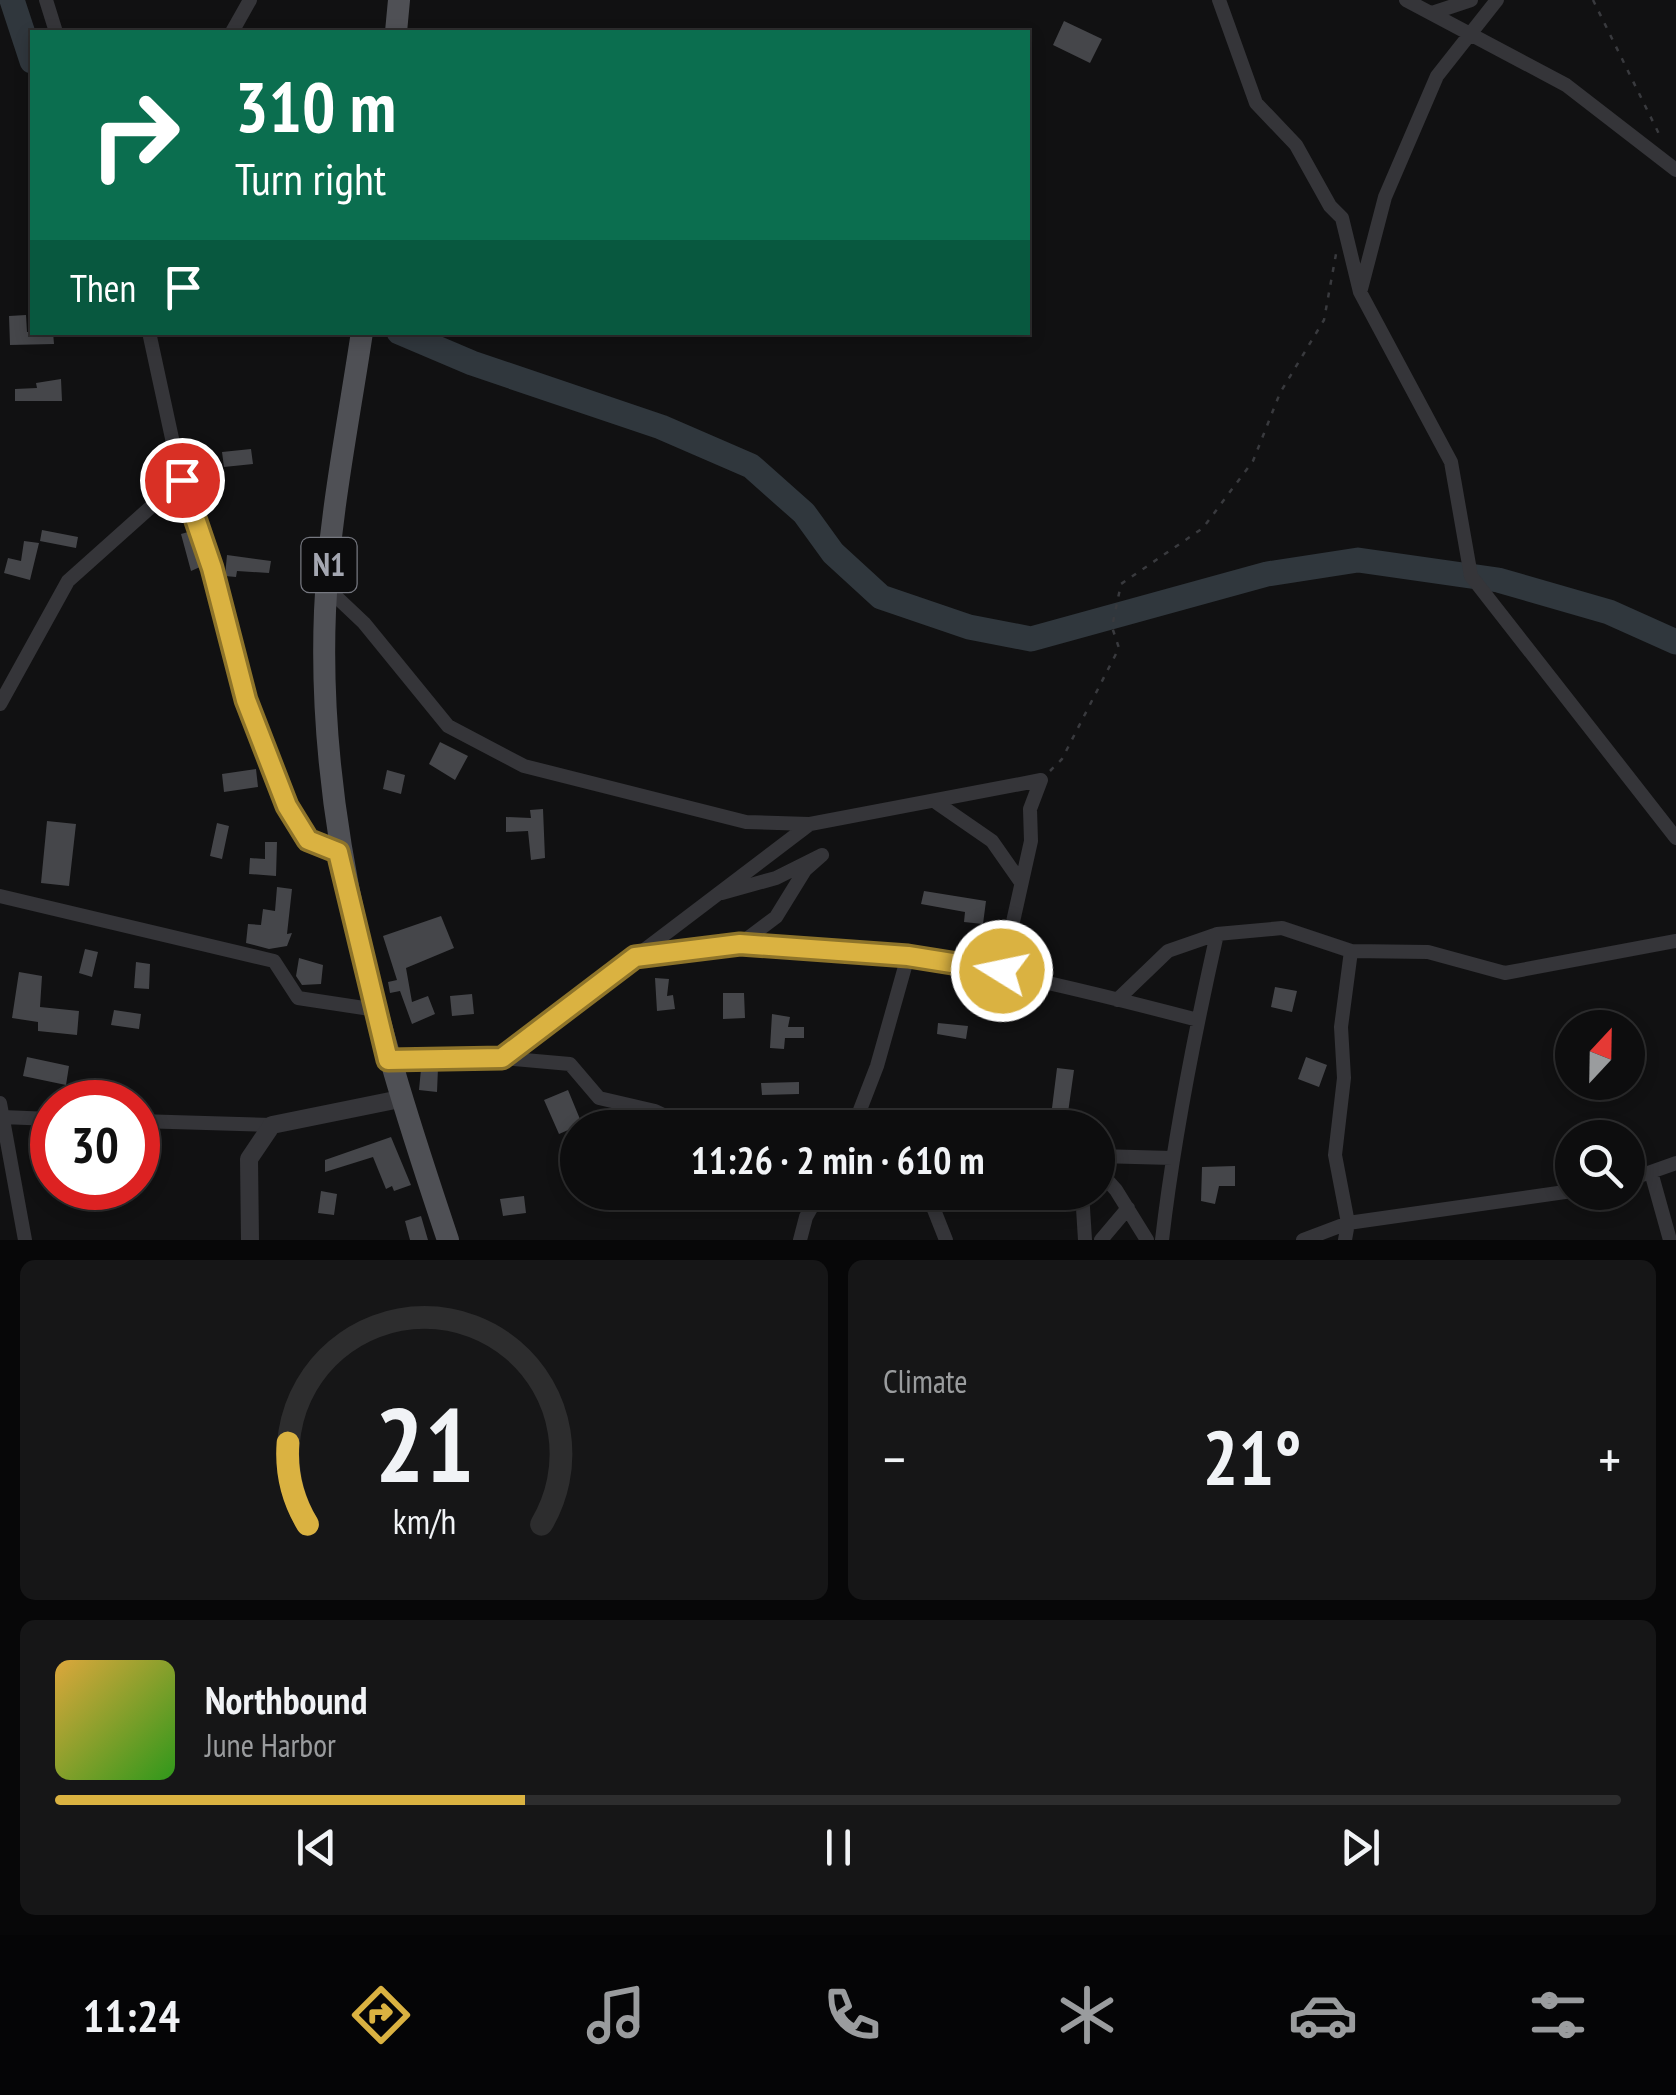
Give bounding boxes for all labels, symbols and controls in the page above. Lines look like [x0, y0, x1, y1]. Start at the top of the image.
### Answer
text: 310 m [235, 61, 396, 151]
icon: right [70, 70, 200, 200]
text: Turn right [235, 149, 386, 207]
icon: arrive [156, 260, 211, 315]
text: Then [70, 263, 136, 312]
pin [140, 438, 225, 523]
icon: arrive [155, 453, 210, 508]
road number: N1 [302, 538, 356, 592]
position arrow [950, 919, 1054, 1023]
north arrow [1555, 1010, 1645, 1100]
map controls [1555, 1010, 1645, 1210]
speed limit sign: 30 [30, 1080, 160, 1210]
button: search [1555, 1120, 1645, 1210]
text: 11:26 · 2 min · 610 m [691, 1135, 984, 1184]
text: Climate [883, 1360, 967, 1402]
text: 21 [374, 1376, 474, 1511]
text: 21° [1202, 1409, 1302, 1506]
text: − [883, 1423, 906, 1494]
text: + [1598, 1423, 1621, 1494]
text: km/h [392, 1498, 456, 1544]
text: Northbound [205, 1675, 367, 1724]
text: June Harbor [205, 1724, 336, 1766]
icon: previous [289, 1820, 344, 1875]
icon: pause [811, 1820, 866, 1875]
icon: next [1333, 1820, 1388, 1875]
icon: directions [346, 1980, 416, 2050]
icon: music [581, 1980, 651, 2050]
icon: phone [817, 1980, 887, 2050]
icon: climate [1052, 1980, 1122, 2050]
icon: car [1288, 1980, 1358, 2050]
icon: filters [1523, 1980, 1593, 2050]
text: 11:24 [83, 1986, 180, 2044]

